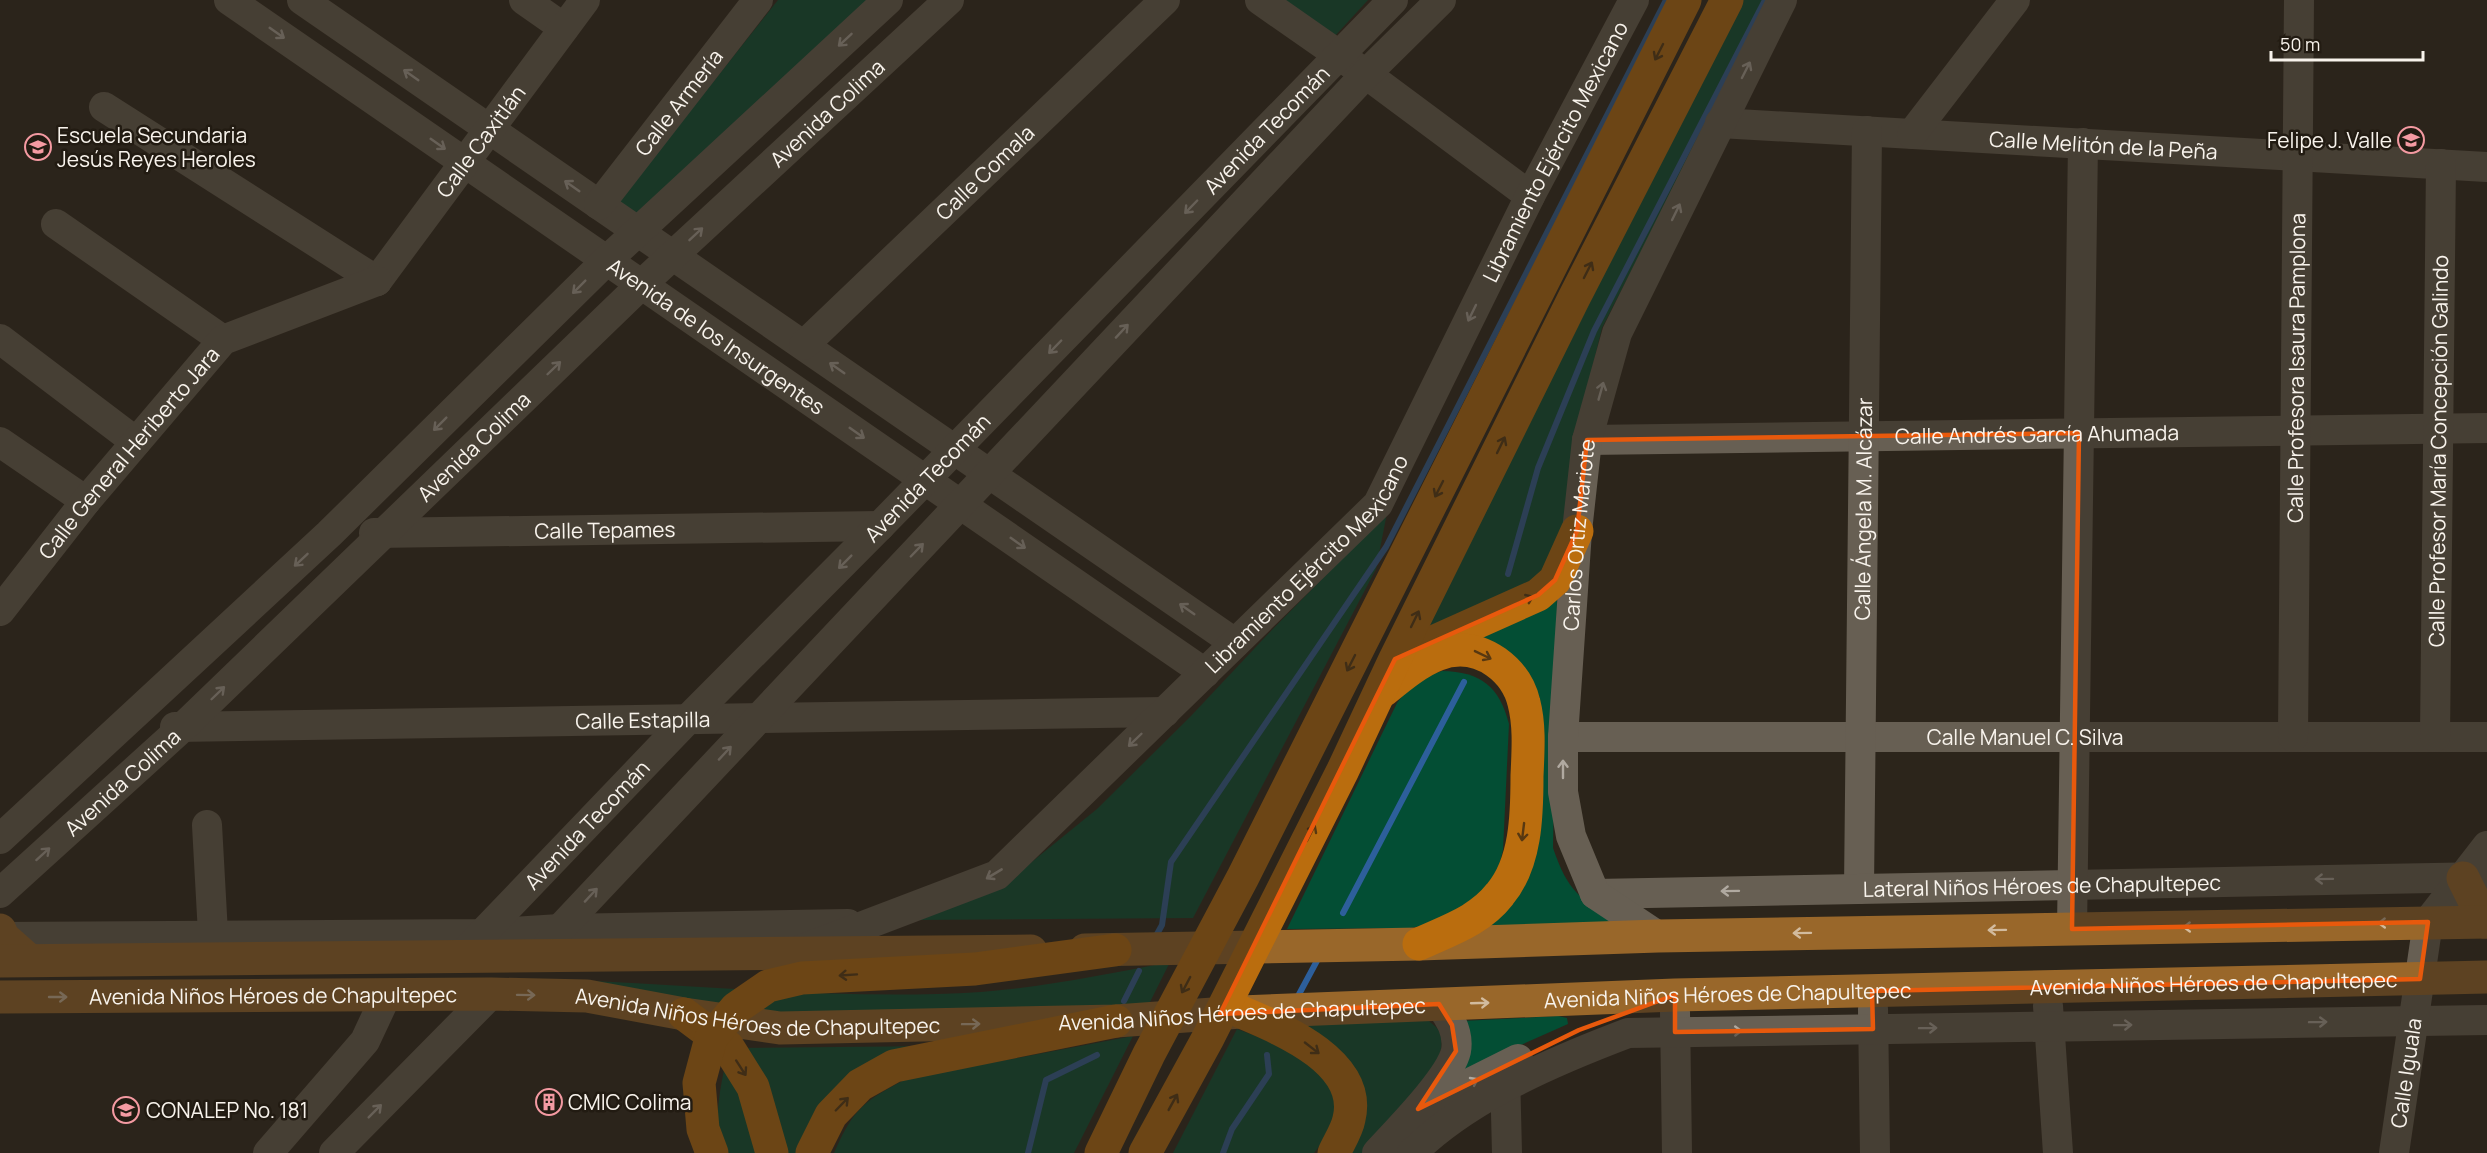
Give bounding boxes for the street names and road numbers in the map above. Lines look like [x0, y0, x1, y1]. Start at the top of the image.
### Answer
street label: Libramiento Ejército Mexicano [1476, 16, 1634, 287]
street label: Calle Armería [628, 43, 729, 161]
street label: Avenida Colima [763, 53, 891, 173]
street label: Avenida Tecomán [1197, 59, 1336, 200]
street label: Calle Caxitlán [430, 79, 531, 203]
street label: Calle Comala [929, 118, 1040, 226]
street label: Calle Melitón de la Peña [1988, 124, 2218, 166]
street label: Calle Profesora Isaura Pamplona [2281, 213, 2311, 523]
street label: Avenida de los Insurgentes [602, 251, 831, 421]
street label: Calle Profesor María Concepción Galindo [2422, 255, 2454, 647]
street label: Calle General Heriberto Jara [32, 341, 225, 565]
street label: Avenida Colima [411, 385, 536, 508]
street label: Calle Ángela M. Alcázar [1848, 397, 1878, 621]
street label: Avenida Tecomán [858, 407, 996, 548]
street label: Calle Andrés García Ahumada [1895, 418, 2179, 450]
street label: Carlos Ortiz Mariote [1556, 437, 1601, 632]
street label: Libramiento Ejército Mexicano [1199, 450, 1414, 679]
street label: Calle Tepames [534, 515, 676, 545]
street label: Calle Estapilla [575, 705, 711, 735]
street label: Avenida Colima [58, 722, 186, 842]
street label: Calle Manuel C. Silva [1927, 723, 2123, 751]
street label: Avenida Tecomán [518, 754, 656, 895]
street label: Lateral Niños Héroes de Chapultepec [1863, 868, 2221, 903]
street label: Avenida Niños Héroes de Chapultepec [2029, 965, 2398, 1001]
street label: Avenida Niños Héroes de Chapultepec [1543, 976, 1912, 1014]
street label: Avenida Niños Héroes de Chapultepec [89, 980, 457, 1010]
street label: Avenida Niños Héroes de Chapultepec [575, 982, 941, 1042]
street label: Avenida Niños Héroes de Chapultepec [1058, 991, 1426, 1036]
street label: Calle Iguala [2384, 1016, 2428, 1130]

